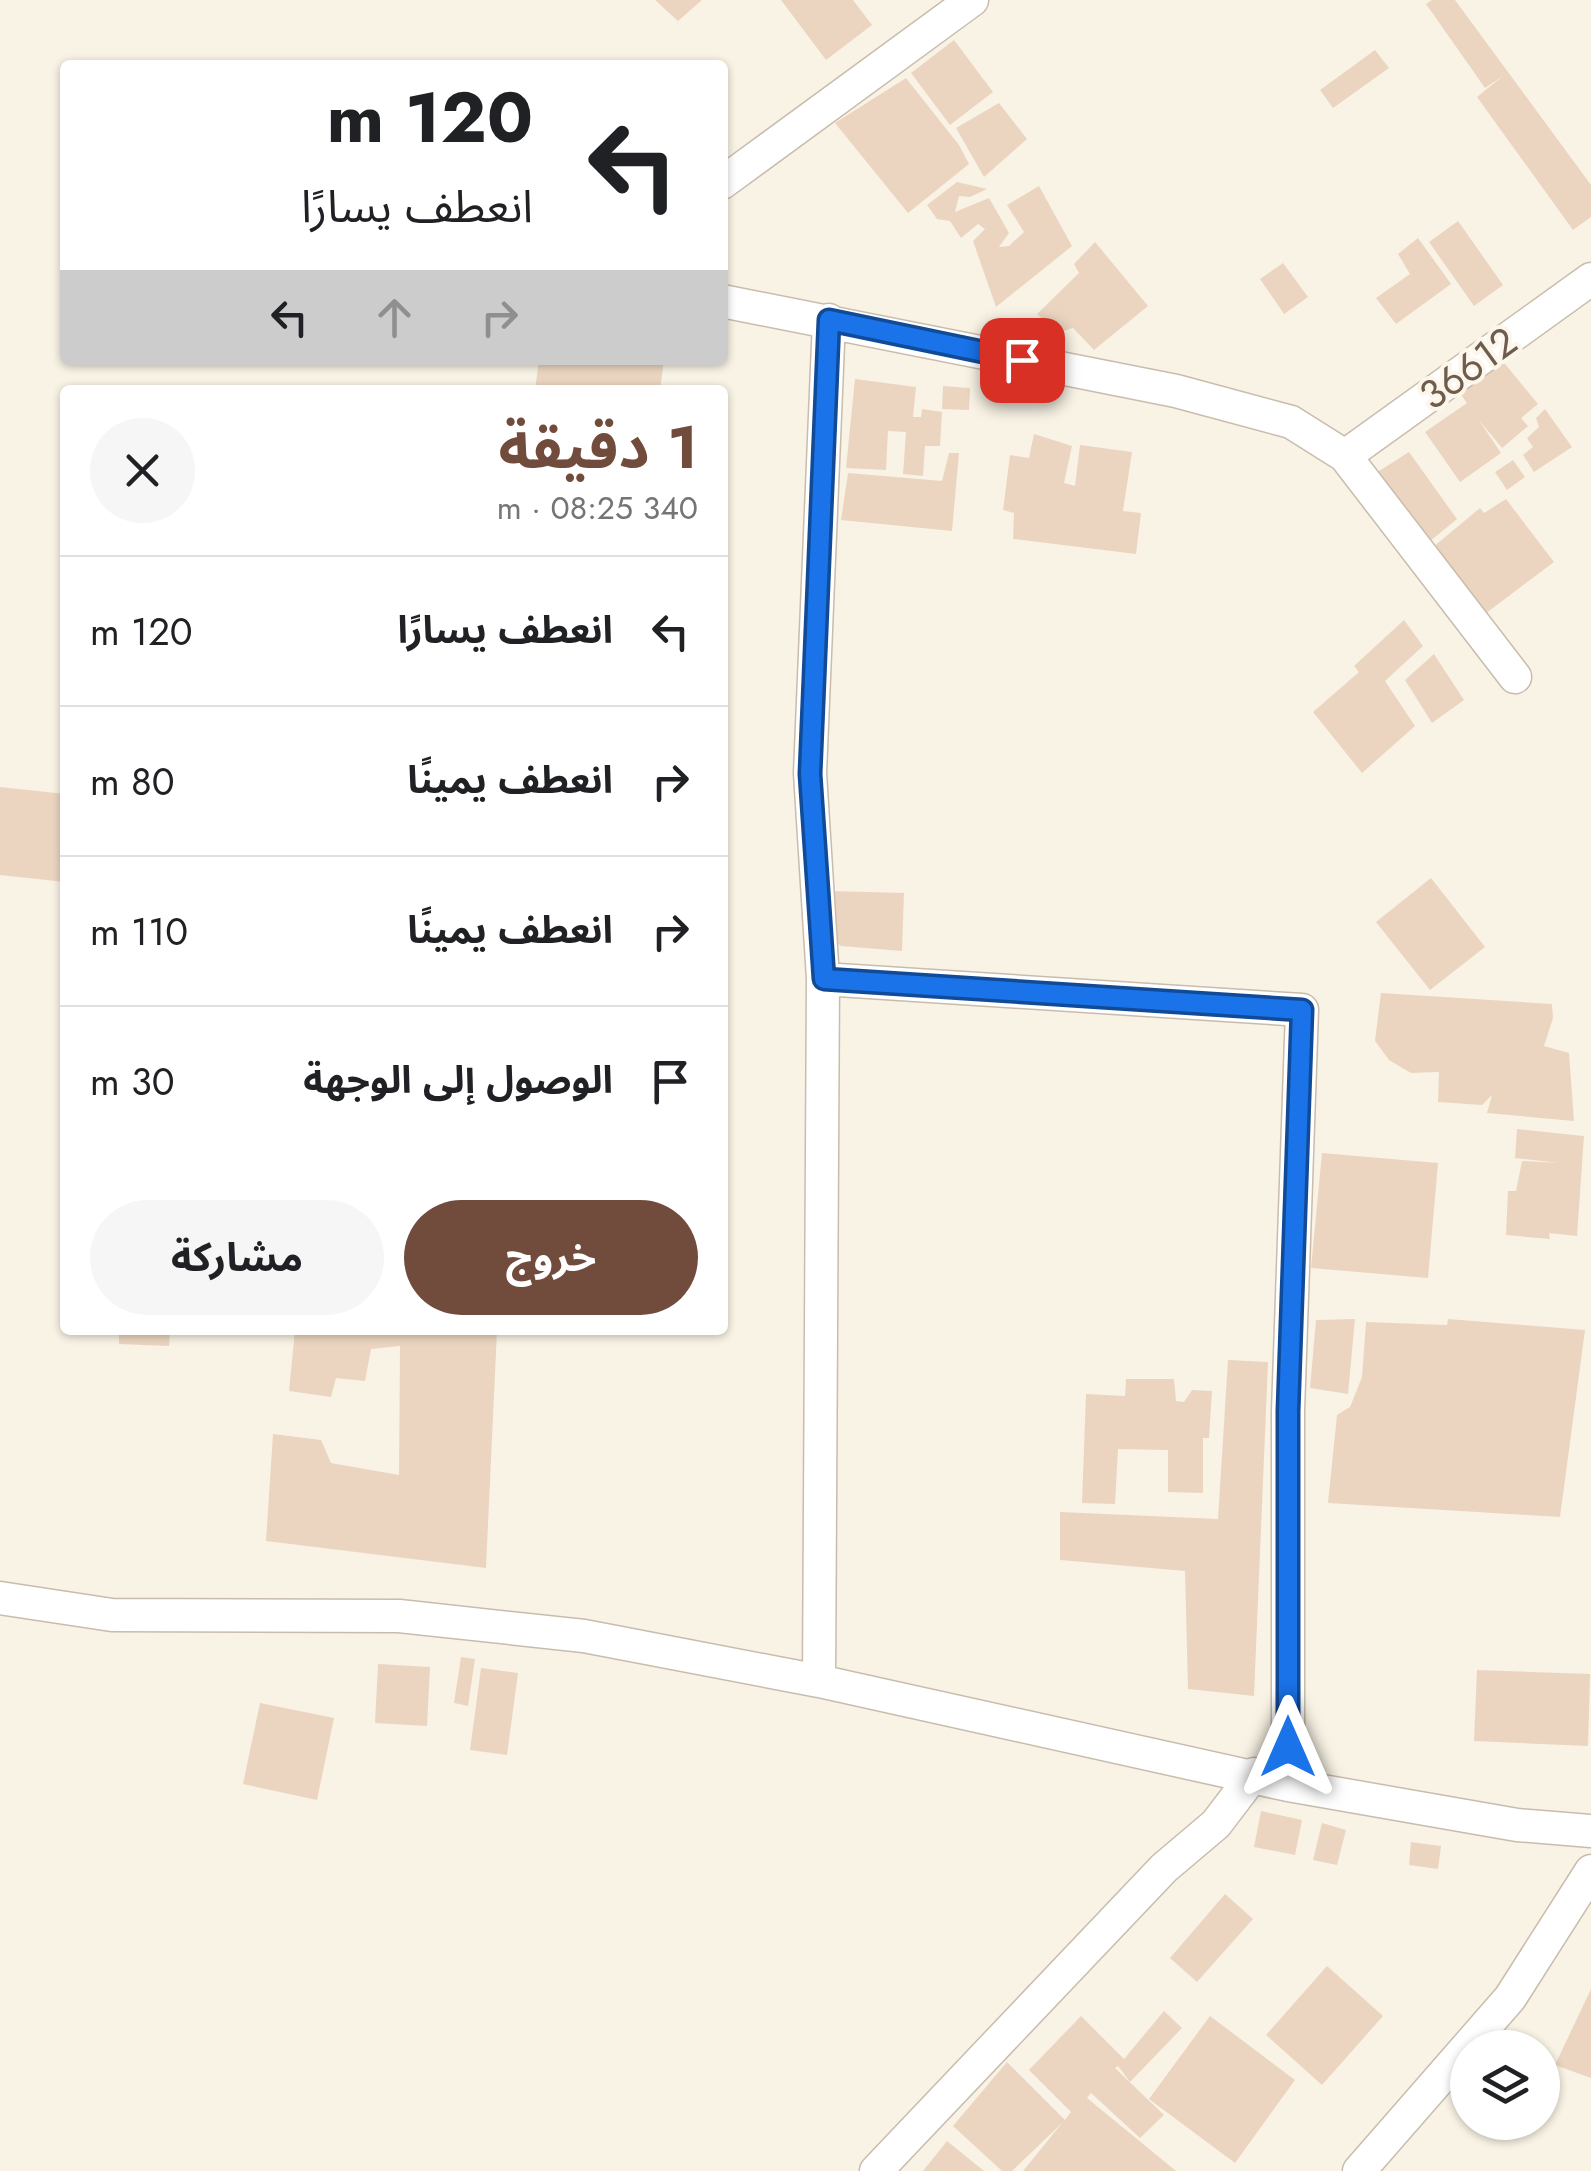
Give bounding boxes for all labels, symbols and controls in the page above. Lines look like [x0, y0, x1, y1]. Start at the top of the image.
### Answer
text: 120 m [327, 67, 533, 168]
icon: left [568, 100, 698, 230]
text: انعطف يسارًا [301, 174, 533, 239]
icon: left [262, 290, 317, 345]
icon: ahead [367, 290, 422, 345]
icon: right [472, 290, 527, 345]
street label: 36612 [1407, 313, 1529, 423]
pin [980, 318, 1065, 403]
icon: arrive [995, 333, 1050, 388]
text: 1 دقيقة [498, 404, 698, 491]
button: close [90, 418, 195, 523]
text: 340 m · 08:25 [497, 485, 698, 531]
text: انعطف يسارًا [397, 602, 613, 657]
text: 120 m [90, 604, 193, 659]
icon: left [643, 604, 698, 659]
text: انعطف يمينًا [407, 752, 613, 807]
text: 80 m [90, 754, 175, 809]
icon: right [643, 754, 698, 809]
text: انعطف يمينًا [407, 902, 613, 957]
text: 110 m [90, 904, 188, 959]
icon: right [643, 904, 698, 959]
text: الوصول إلى الوجهة [303, 1052, 613, 1107]
text: 30 m [90, 1054, 175, 1109]
icon: arrive [643, 1054, 698, 1109]
button: مشاركة [90, 1200, 384, 1315]
button: خروج [404, 1200, 698, 1315]
position arrow [1236, 1695, 1340, 1799]
map controls [1450, 2030, 1560, 2140]
button: layers [1450, 2030, 1560, 2140]

